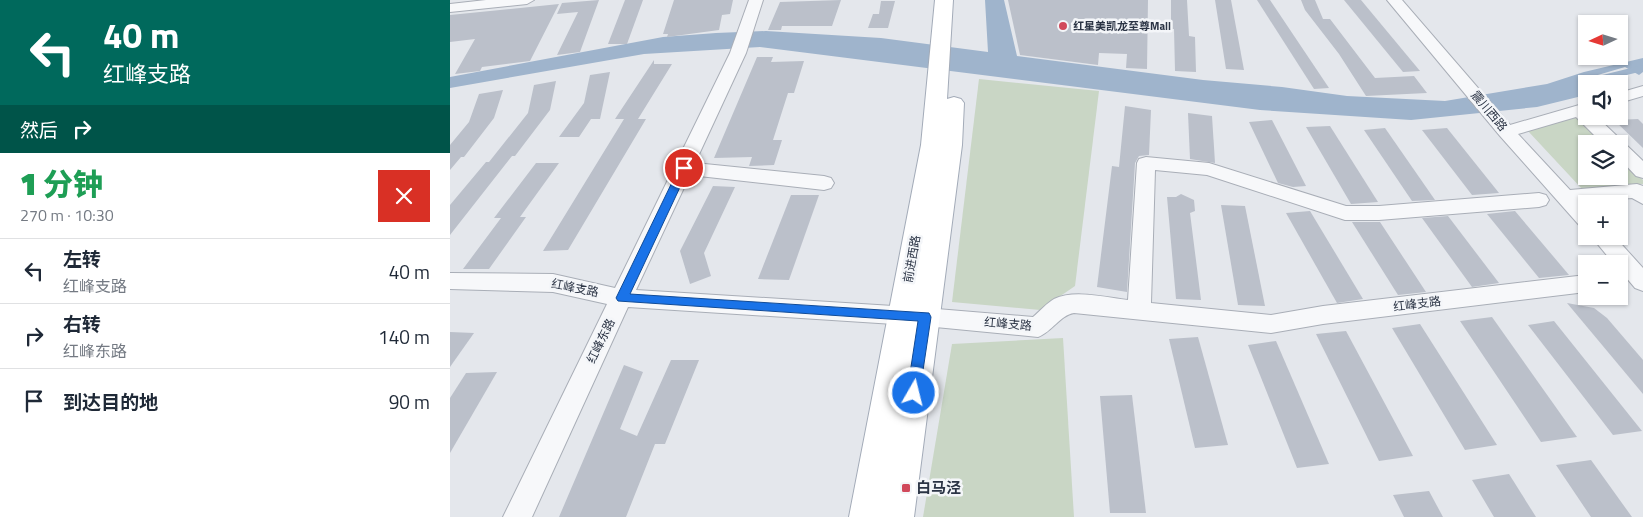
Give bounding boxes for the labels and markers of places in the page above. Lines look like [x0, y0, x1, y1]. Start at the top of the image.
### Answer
place label: 红星美凯龙至尊Mall [1073, 18, 1171, 34]
marker: 红星美凯龙至尊Mall [1057, 20, 1069, 32]
pin [663, 147, 705, 189]
place label: 白马泾 [916, 476, 961, 499]
marker: 白马泾 [900, 482, 912, 494]

